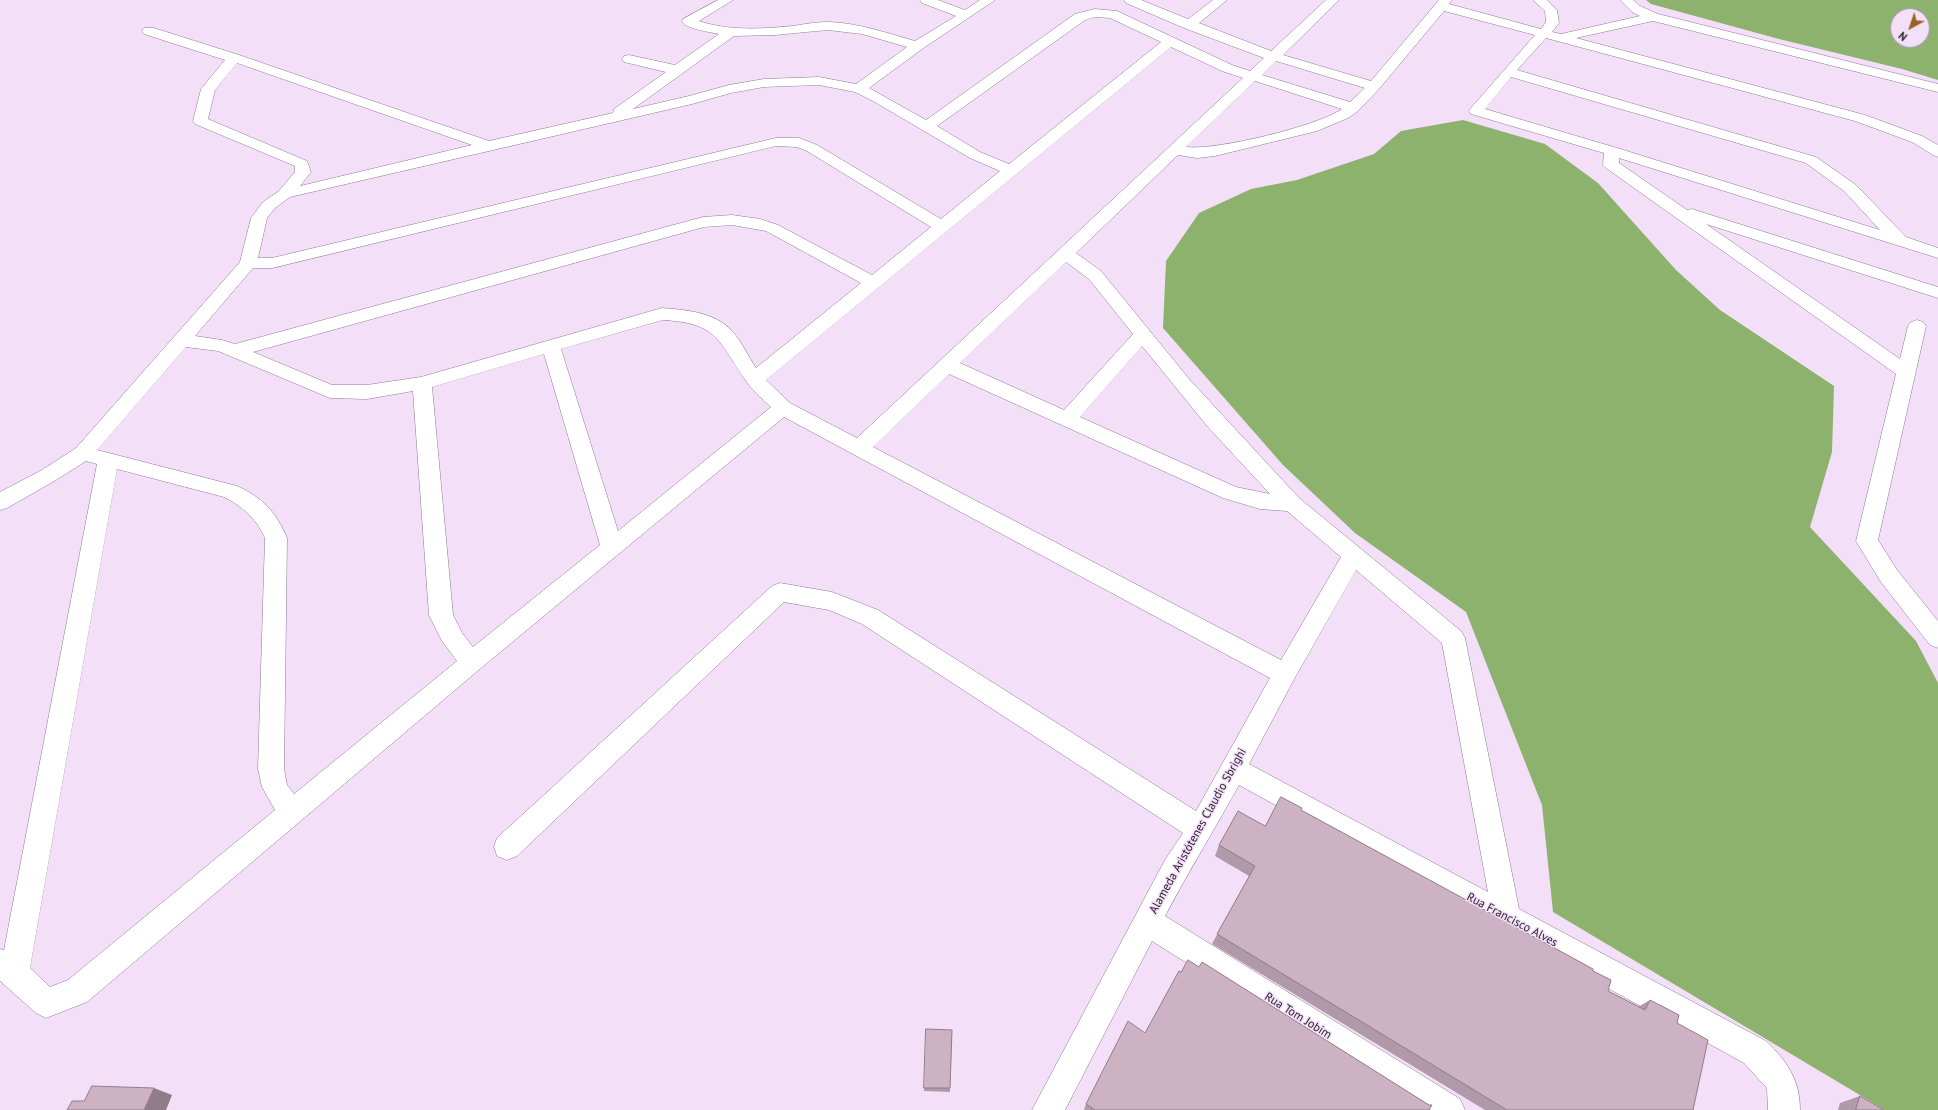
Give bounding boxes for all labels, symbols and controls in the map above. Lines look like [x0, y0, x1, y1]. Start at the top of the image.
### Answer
north arrow [1890, 8, 1930, 48]
text: N [1896, 29, 1910, 44]
street label: Alameda Aristótenes Claudio Sbrighi [1146, 746, 1250, 916]
street label: Rua Francisco Alves [1464, 890, 1560, 950]
street label: Rua Tom Jobim [1262, 990, 1334, 1042]

